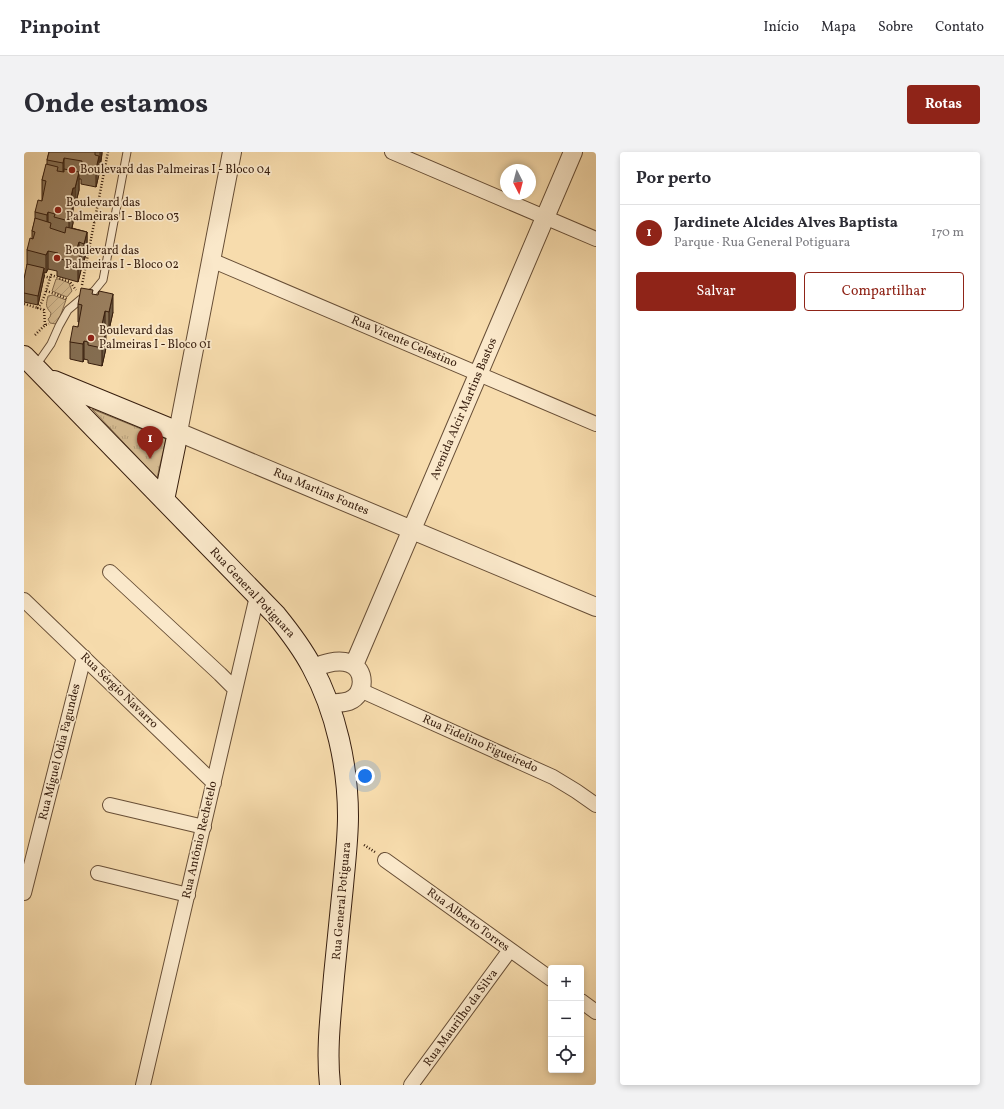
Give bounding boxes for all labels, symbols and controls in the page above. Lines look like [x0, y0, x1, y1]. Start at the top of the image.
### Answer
text: Pinpoint [20, 15, 100, 41]
text: Início [763, 18, 799, 37]
text: Mapa [821, 18, 856, 37]
text: Sobre [878, 18, 913, 37]
text: Contato [935, 18, 984, 37]
text: Onde estamos [24, 85, 208, 124]
button: Rotas [907, 85, 980, 124]
place label: Boulevard das Palmeiras I - Bloco 04 [80, 162, 271, 178]
north arrow [500, 164, 536, 200]
marker: Boulevard das Palmeiras I - Bloco 04 [67, 165, 77, 175]
text: Por perto [636, 167, 711, 190]
place label: Boulevard das Palmeiras I - Bloco 03 [66, 195, 179, 225]
marker: Boulevard das Palmeiras I - Bloco 03 [53, 205, 63, 215]
text: Jardinete Alcides Alves Baptista [674, 213, 898, 234]
text: 1 [646, 224, 652, 242]
text: 170 m [931, 224, 964, 242]
text: Parque · Rua General Potiguara [674, 234, 850, 252]
place label: Boulevard das Palmeiras I - Bloco 02 [65, 243, 179, 273]
marker: Boulevard das Palmeiras I - Bloco 02 [52, 253, 62, 263]
button: Salvar [636, 272, 796, 311]
button: Compartilhar [804, 272, 964, 311]
street label: Rua Vicente Celestino [348, 312, 460, 372]
place label: Boulevard das Palmeiras I - Bloco 01 [99, 323, 211, 353]
marker: Boulevard das Palmeiras I - Bloco 01 [86, 333, 96, 343]
street label: Avenida Alcir Martins Bastos [427, 335, 501, 483]
pin: 1 [137, 426, 163, 459]
street label: Rua Martins Fontes [271, 465, 371, 519]
street label: Rua General Potiguara [206, 544, 298, 642]
street label: Rua Sérgio Navarro [77, 650, 161, 732]
street label: Rua Miguel Odia Fagundes [35, 682, 85, 822]
street label: Rua Fidelino Figueiredo [420, 711, 540, 777]
your location [355, 766, 375, 786]
street label: Rua Antônio Rechetelo [179, 780, 221, 900]
street label: Rua General Potiguara [329, 841, 355, 961]
street label: Rua Alberto Torres [423, 885, 513, 955]
map controls [548, 965, 584, 1073]
button: + [548, 965, 584, 1001]
street label: Rua Maurilho da Silva [420, 966, 502, 1070]
button: − [548, 1001, 584, 1037]
button: locate [548, 1037, 584, 1073]

